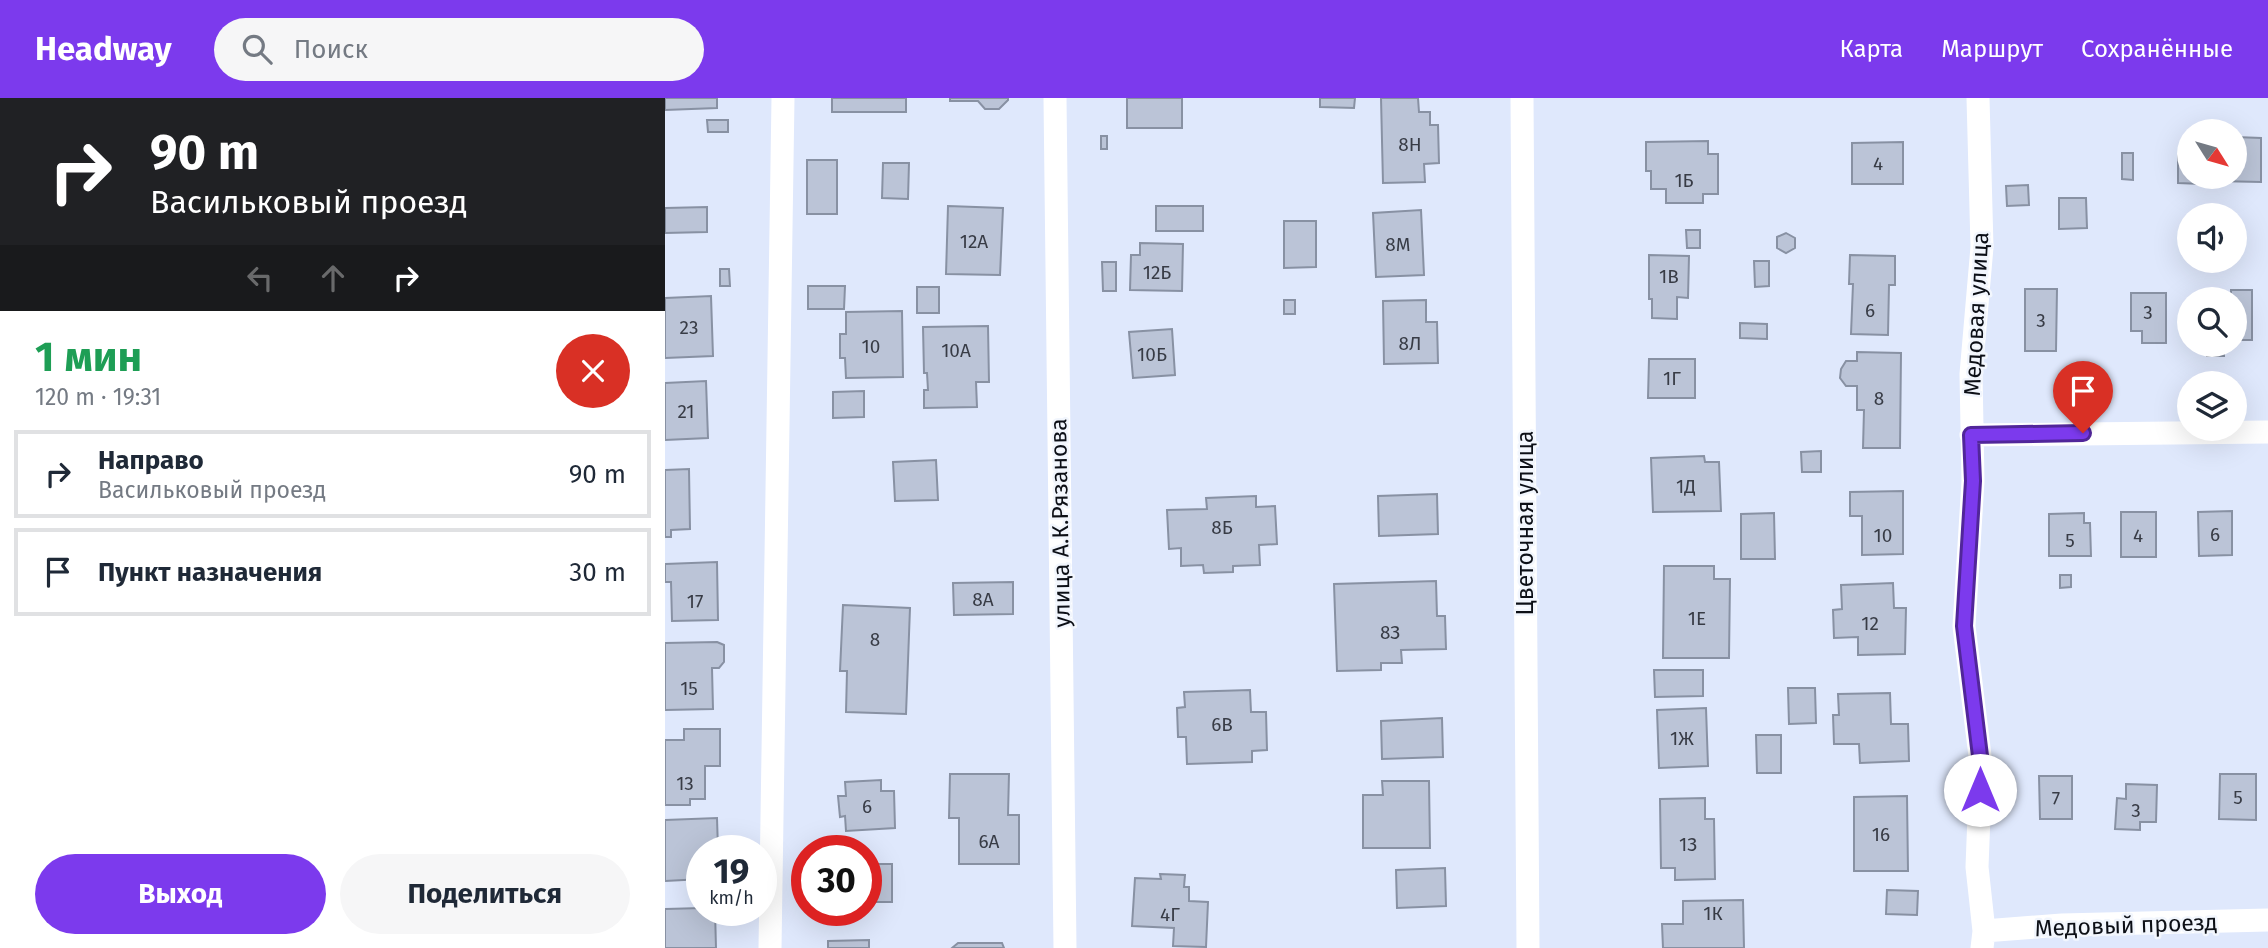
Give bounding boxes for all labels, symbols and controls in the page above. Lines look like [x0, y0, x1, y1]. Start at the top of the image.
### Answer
search box [214, 18, 704, 81]
text: Headway [35, 29, 172, 69]
icon: search [238, 30, 276, 68]
text: Поиск [294, 34, 368, 65]
text: Карта [1840, 35, 1903, 63]
text: Маршрут [1941, 35, 2043, 63]
text: Сохранённые [2081, 35, 2233, 63]
north arrow [2177, 119, 2247, 189]
map controls [2177, 119, 2247, 441]
text: 90 m [150, 123, 259, 182]
icon: right [35, 126, 126, 217]
house number: 8Н [1398, 133, 1422, 156]
house number: 4 [1873, 152, 1883, 175]
house number: 1Б [1674, 169, 1694, 192]
text: Васильковый проезд [150, 183, 467, 221]
button: sound [2177, 203, 2247, 273]
house number: 12А [960, 230, 988, 253]
street label: Медовая улица [1958, 231, 1994, 397]
house number: 8М [1385, 233, 1411, 256]
icon: left [241, 259, 279, 297]
icon: ahead [314, 259, 352, 297]
icon: right [387, 259, 425, 297]
house number: 12Б [1143, 261, 1171, 284]
house number: 1В [1659, 265, 1679, 288]
button: search [2177, 287, 2247, 357]
house number: 6 [1865, 299, 1875, 322]
house number: 3 [2143, 301, 2153, 324]
house number: 3 [2036, 309, 2046, 332]
house number: 23 [680, 316, 698, 339]
text: 1 мин [35, 332, 142, 382]
house number: 8Л [1399, 332, 1422, 355]
button: close [556, 334, 630, 408]
house number: 10 [862, 335, 880, 358]
house number: 10А [941, 339, 971, 362]
house number: 10Б [1137, 343, 1167, 366]
pin [2053, 361, 2113, 433]
house number: 1Г [1663, 367, 1681, 390]
button: layers [2177, 371, 2247, 441]
icon: arrive [2064, 372, 2102, 410]
text: 120 m · 19:31 [35, 383, 161, 411]
house number: 8 [1874, 387, 1884, 410]
house number: 21 [677, 400, 695, 423]
street label: улица А.К.Рязанова [1044, 418, 1076, 628]
street label: Цветочная улица [1511, 430, 1539, 616]
text: Направо [98, 445, 204, 476]
icon: right [39, 455, 77, 493]
text: 90 m [569, 459, 626, 490]
house number: 1Д [1676, 475, 1696, 498]
text: Васильковый проезд [98, 476, 326, 504]
house number: 8Б [1211, 516, 1233, 539]
house number: 6 [2210, 523, 2220, 546]
house number: 10 [1874, 524, 1892, 547]
house number: 4 [2133, 524, 2143, 547]
house number: 5 [2065, 529, 2075, 552]
icon: arrive [39, 553, 77, 591]
text: Пункт назначения [98, 557, 322, 588]
text: 30 m [569, 557, 626, 588]
house number: 8А [972, 588, 994, 611]
house number: 17 [687, 590, 703, 613]
house number: 1Е [1688, 607, 1706, 630]
house number: 12 [1861, 612, 1879, 635]
house number: 8З [1380, 621, 1400, 644]
house number: 8 [870, 628, 880, 651]
house number: 15 [680, 677, 698, 700]
house number: 6В [1211, 713, 1233, 736]
house number: 1Ж [1670, 727, 1694, 750]
position arrow [1943, 753, 2017, 827]
house number: 13 [676, 772, 694, 795]
house number: 5 [2233, 786, 2243, 809]
house number: 7 [2052, 787, 2060, 810]
house number: 6 [862, 795, 872, 818]
house number: 3 [2131, 799, 2141, 822]
house number: 16 [1872, 823, 1890, 846]
house number: 6А [978, 830, 1000, 853]
house number: 1З [1679, 833, 1697, 856]
speed limit sign: 30 [791, 835, 882, 926]
text: 19 [714, 850, 749, 892]
button: Выход [35, 854, 326, 934]
button: Поделиться [340, 854, 630, 934]
text: km/h [709, 887, 754, 909]
house number: 1К [1703, 902, 1723, 925]
house number: 4Г [1160, 903, 1180, 926]
street label: Медовый проезд [2034, 908, 2218, 942]

